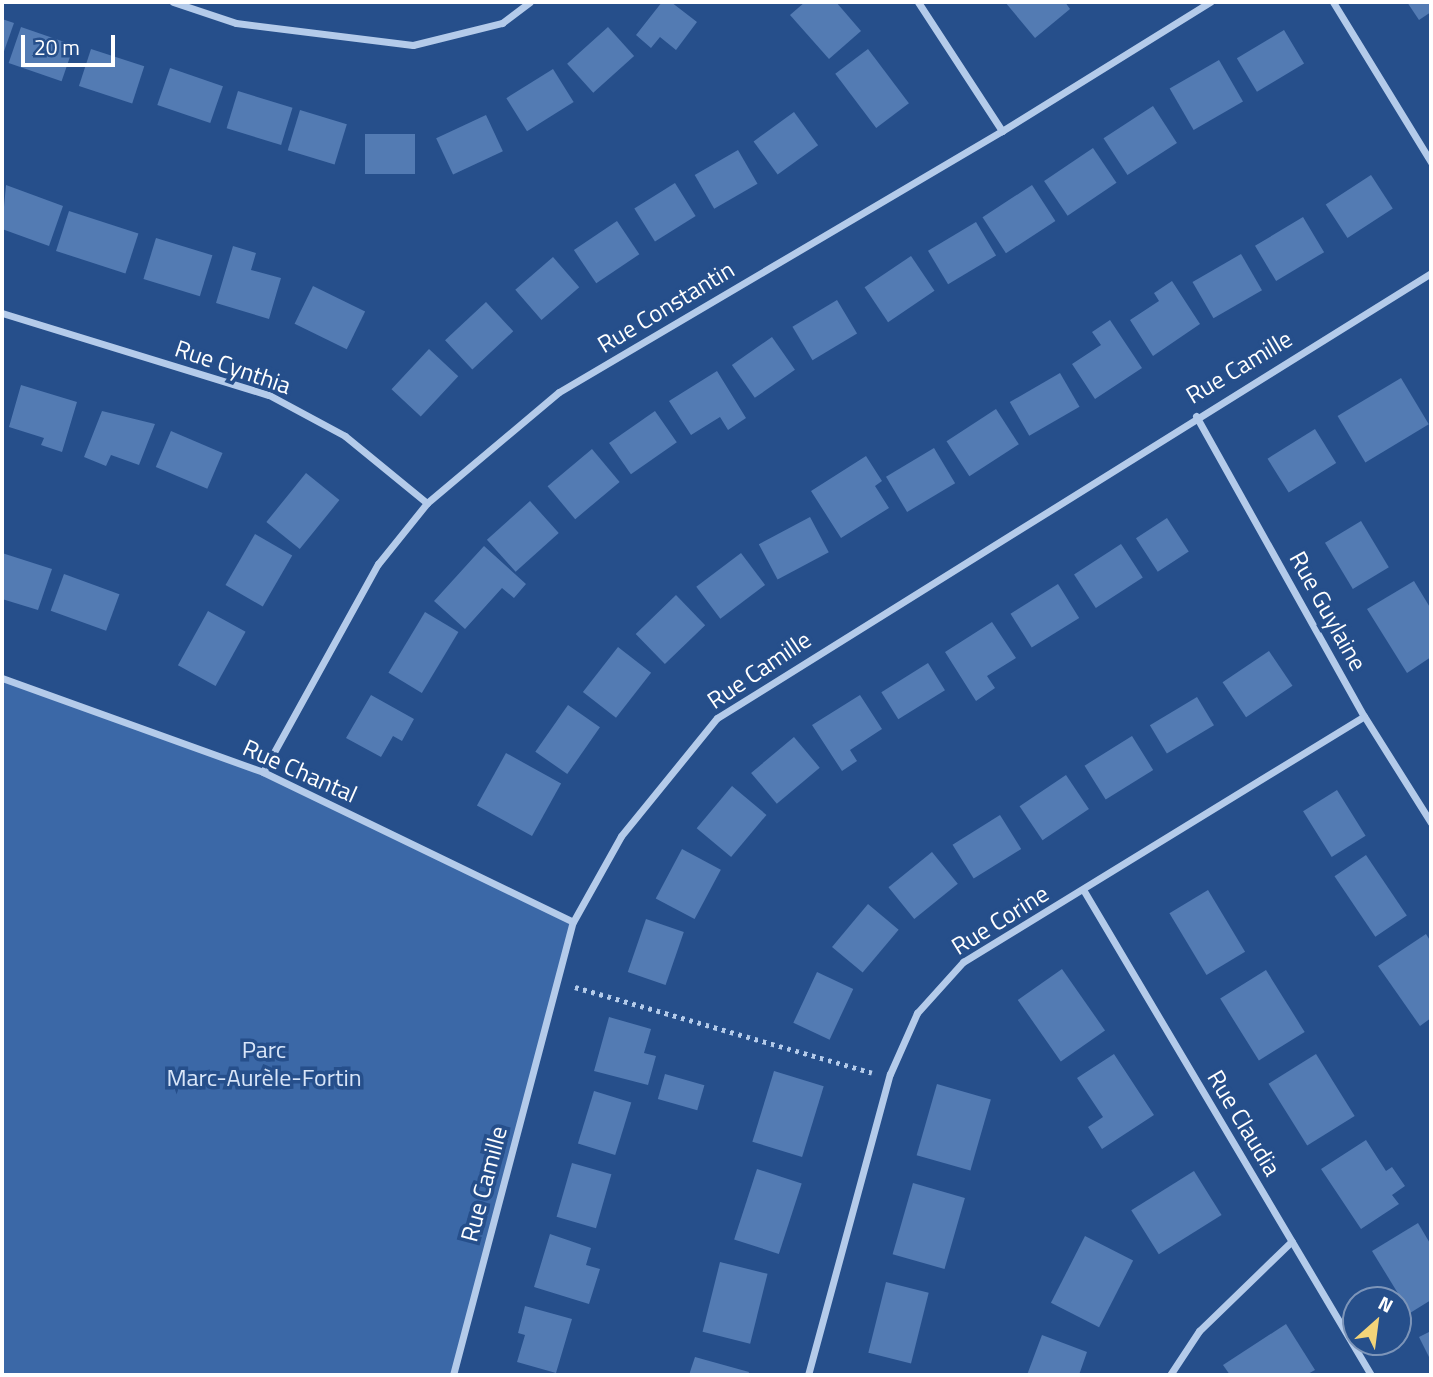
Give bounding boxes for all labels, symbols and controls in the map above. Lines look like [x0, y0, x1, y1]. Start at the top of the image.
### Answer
scale bar [24, 21, 119, 65]
text: 20 m [34, 31, 80, 63]
street label: Rue Constantin [592, 255, 740, 359]
street label: Rue Camille [1181, 324, 1297, 410]
street label: Rue Cynthia [171, 334, 295, 400]
street label: Rue Guylaine [1283, 546, 1373, 676]
street label: Rue Camille [702, 625, 816, 715]
street label: Rue Chantal [239, 733, 361, 809]
street label: Rue Corine [946, 879, 1054, 961]
park label: Parc Marc-Aurèle-Fortin [166, 1036, 362, 1092]
street label: Rue Claudia [1201, 1065, 1287, 1181]
street label: Rue Camille [455, 1123, 513, 1245]
north arrow [1342, 1286, 1412, 1356]
text: N [1374, 1288, 1399, 1320]

